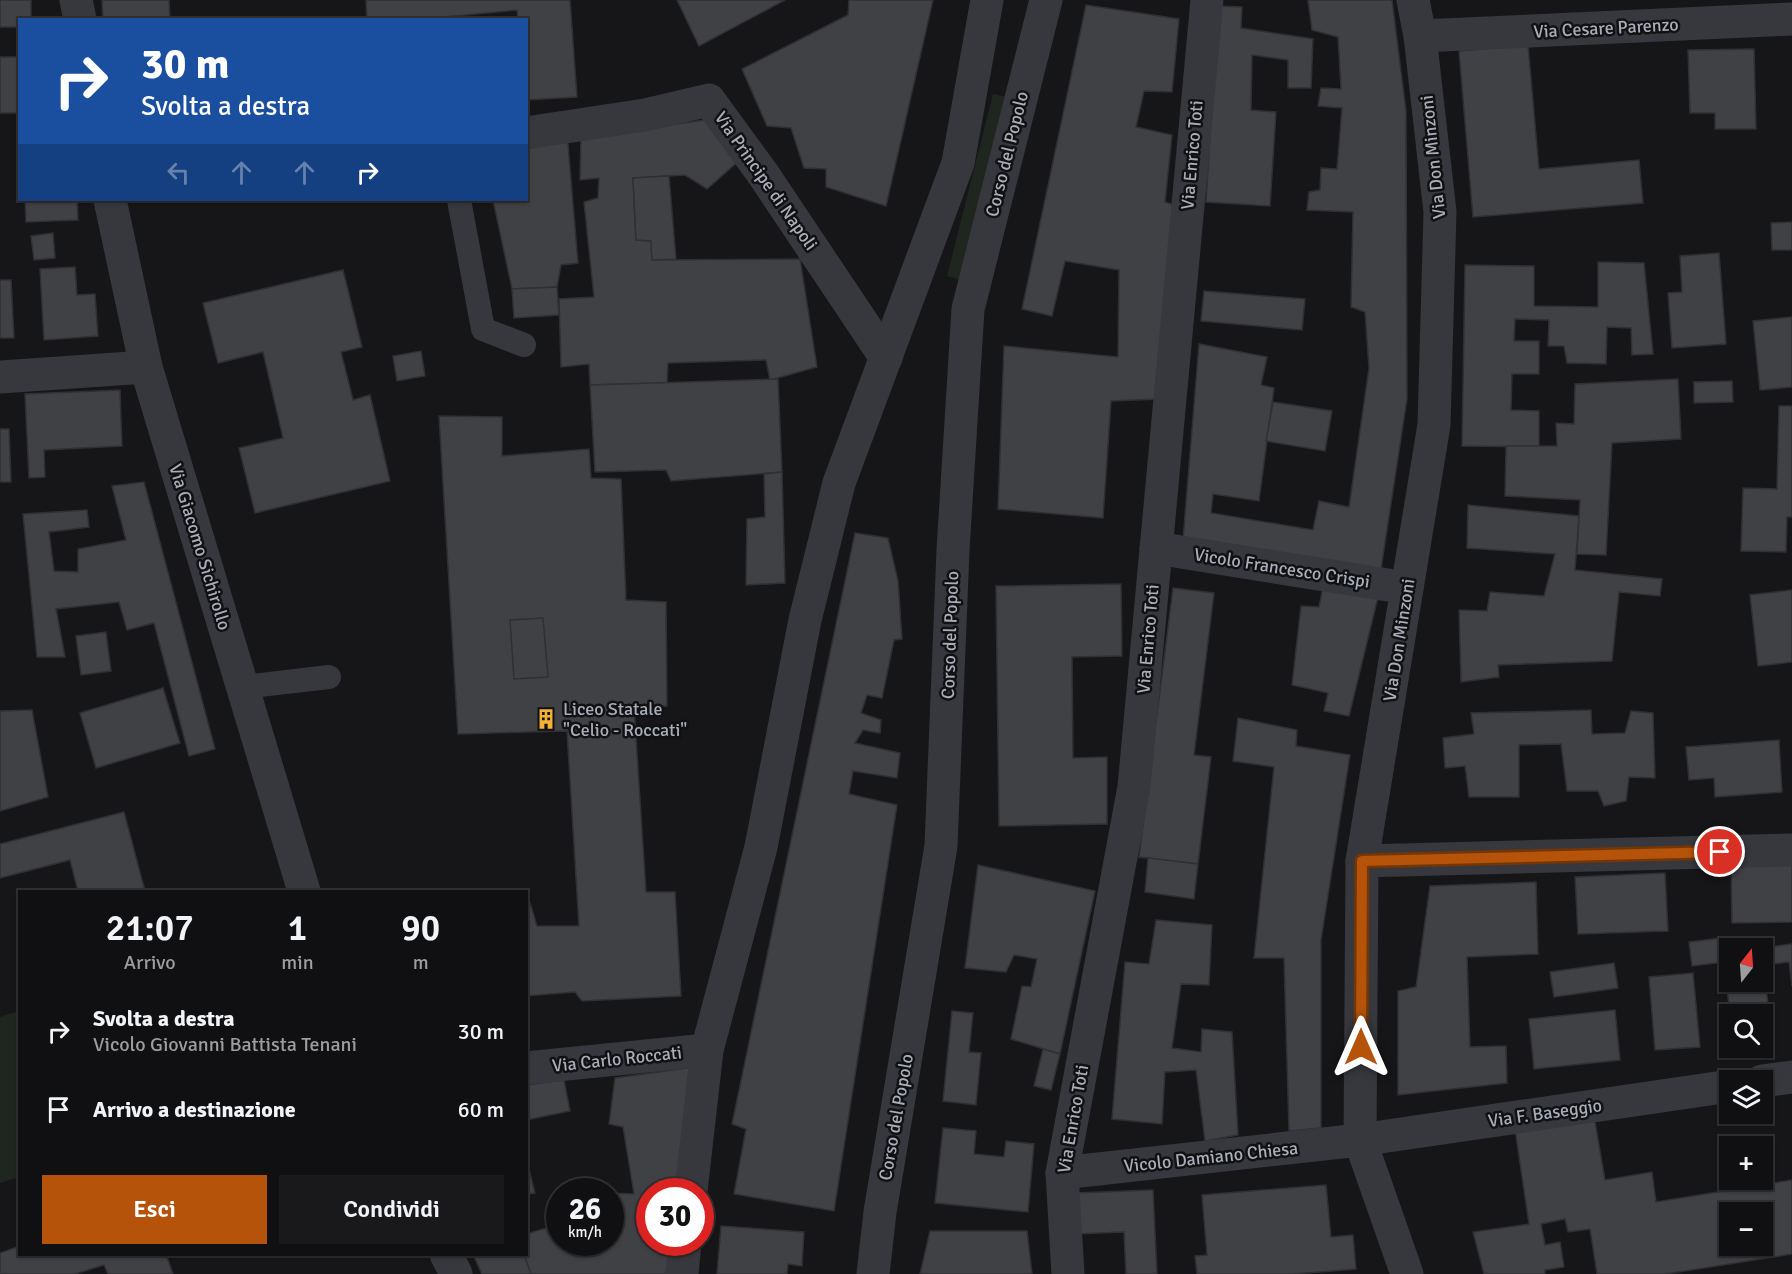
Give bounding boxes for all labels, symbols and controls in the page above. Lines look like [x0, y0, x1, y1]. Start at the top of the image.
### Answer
street label: Via Cesare Parenzo [1533, 13, 1679, 43]
text: 30 m [141, 39, 230, 90]
icon: right [42, 42, 120, 120]
street label: Corso del Popolo [981, 89, 1033, 219]
text: Svolta a destra [141, 90, 310, 123]
street label: Via Don Minzoni [1416, 94, 1450, 220]
street label: Via Enrico Toti [1176, 99, 1208, 211]
street label: Via Principe di Napoli [710, 107, 822, 255]
icon: left [162, 156, 195, 189]
icon: ahead [225, 156, 258, 189]
icon: ahead [288, 156, 321, 189]
icon: right [351, 156, 384, 189]
street label: Via Giacomo Sichirollo [164, 461, 236, 633]
street label: Vicolo Francesco Crispi [1192, 543, 1372, 593]
street label: Corso del Popolo [937, 571, 963, 699]
street label: Via Don Minzoni [1378, 577, 1420, 703]
street label: Via Enrico Toti [1132, 583, 1164, 695]
place label: Liceo Statale "Celio - Roccati" [563, 698, 687, 741]
building icon: Liceo Statale "Celio - Roccati" [534, 707, 558, 731]
pin [1694, 826, 1745, 877]
icon: arrive [1703, 835, 1736, 868]
text: 21:07 [106, 906, 194, 951]
text: 1 [288, 906, 307, 951]
text: 90 [401, 906, 440, 951]
north arrow [1719, 938, 1773, 992]
map controls [1719, 938, 1773, 1256]
text: Arrivo [124, 950, 176, 975]
text: min [281, 950, 314, 975]
text: m [413, 950, 429, 975]
button: search [1719, 1004, 1773, 1058]
text: Svolta a destra [93, 1005, 234, 1032]
icon: right [42, 1015, 75, 1048]
position arrow [1329, 1015, 1393, 1079]
text: 30 m [458, 1018, 504, 1045]
text: Vicolo Giovanni Battista Tenani [93, 1032, 357, 1057]
street label: Via Carlo Roccati [551, 1041, 683, 1077]
street label: Corso del Popolo [874, 1052, 918, 1182]
street label: Via Enrico Toti [1053, 1063, 1093, 1175]
button: layers [1719, 1070, 1773, 1124]
icon: arrive [42, 1093, 75, 1126]
street label: Via F. Baseggio [1487, 1094, 1603, 1132]
text: Arrivo a destinazione [93, 1096, 296, 1123]
text: 60 m [458, 1096, 504, 1123]
button: + [1719, 1136, 1773, 1190]
street label: Vicolo Damiano Chiesa [1123, 1137, 1299, 1177]
button: Esci [42, 1175, 267, 1244]
button: Condividi [279, 1175, 504, 1244]
speed limit sign: 30 [636, 1178, 714, 1256]
text: 26 [569, 1191, 601, 1228]
button: − [1719, 1202, 1773, 1256]
text: km/h [568, 1223, 602, 1241]

